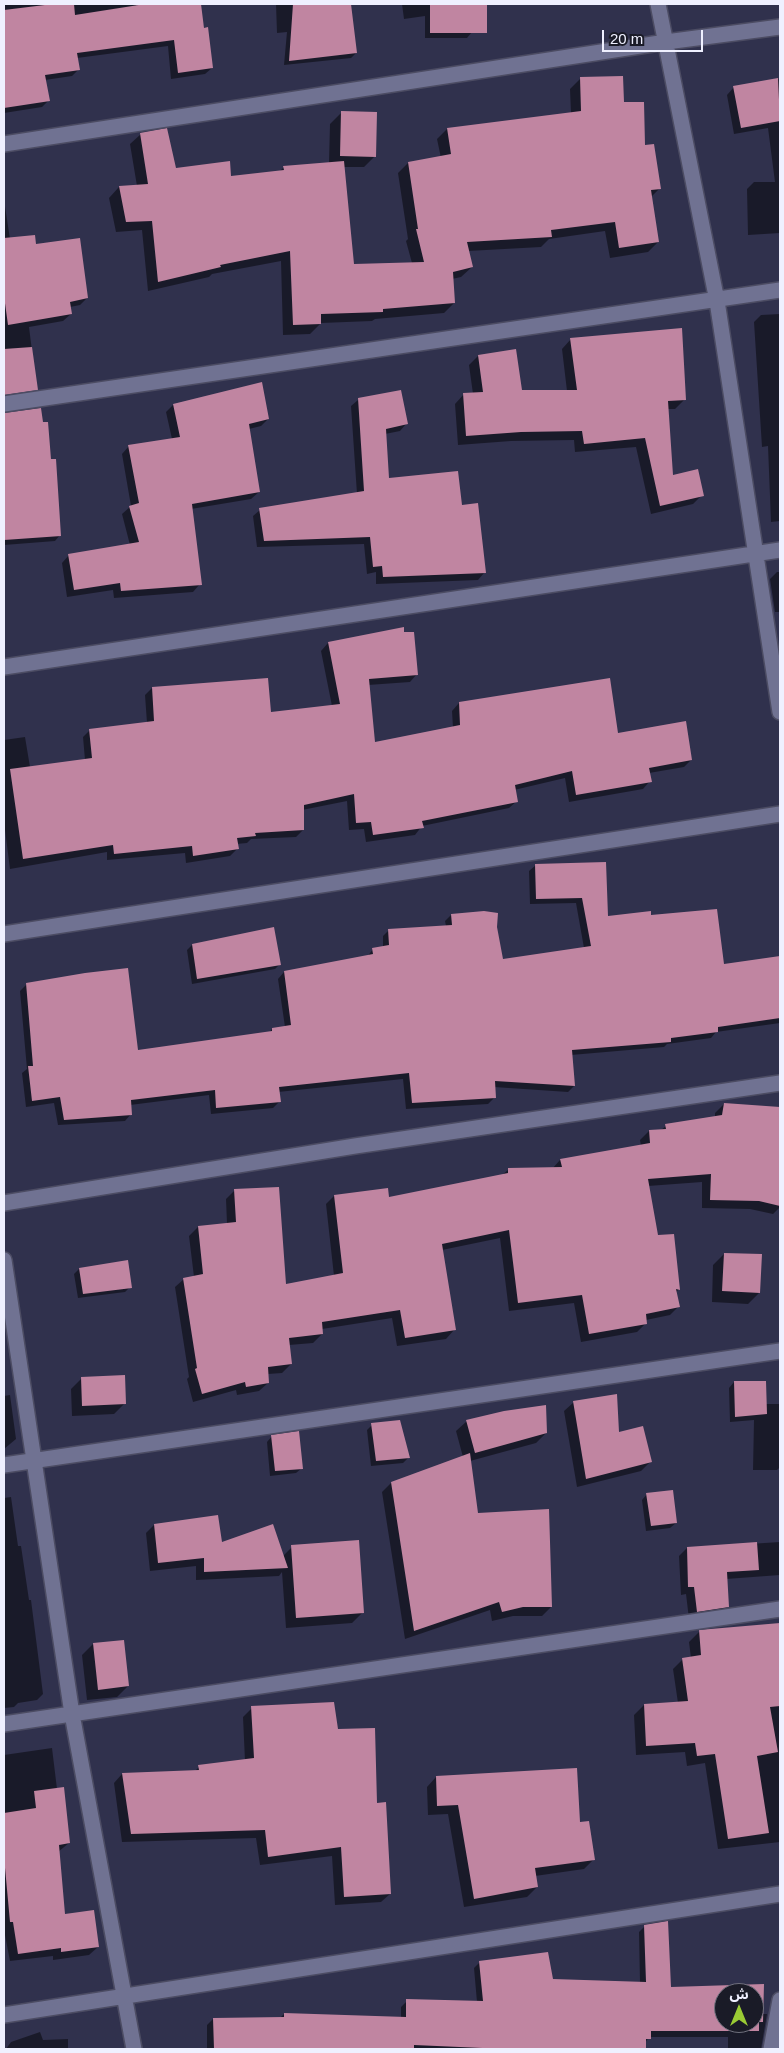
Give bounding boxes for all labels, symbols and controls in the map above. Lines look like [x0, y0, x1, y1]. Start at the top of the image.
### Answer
scale bar [604, 20, 705, 52]
text: 20 m [610, 30, 643, 47]
north arrow [714, 1983, 764, 2033]
text: ش [729, 1986, 749, 2002]

